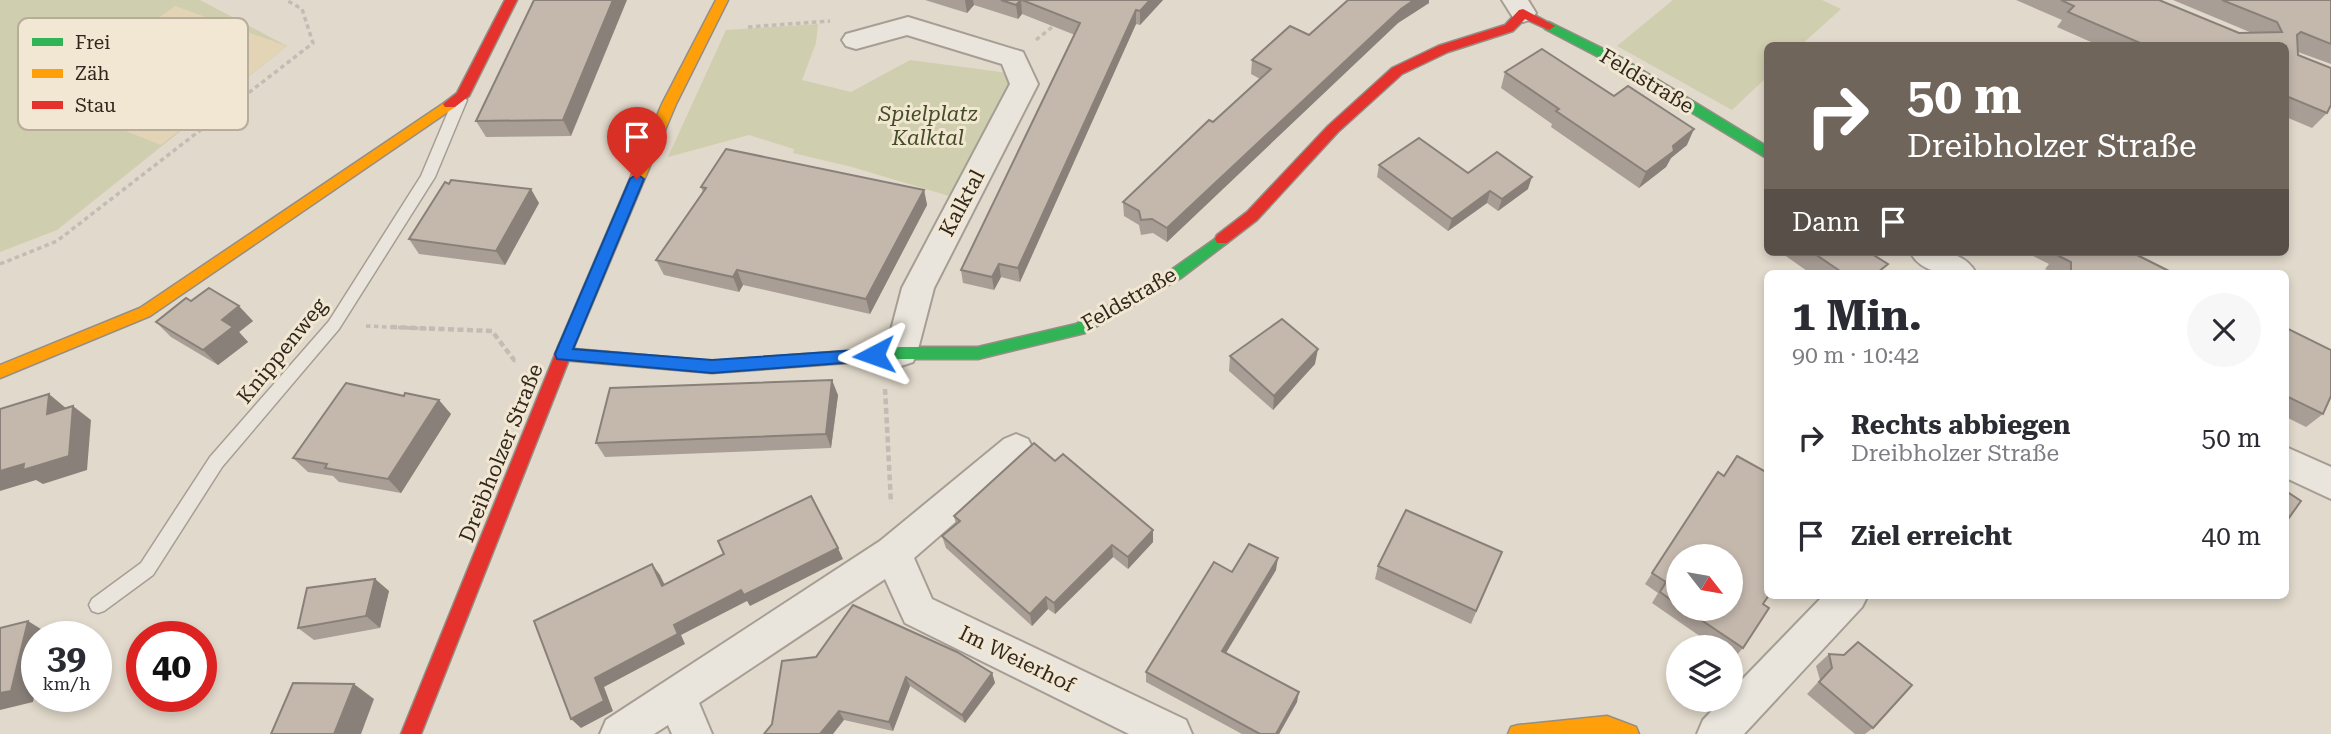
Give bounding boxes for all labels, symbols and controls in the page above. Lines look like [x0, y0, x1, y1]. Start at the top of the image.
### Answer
legend [18, 18, 248, 130]
text: Frei [75, 31, 110, 54]
street label: Feldstraße [1596, 44, 1698, 118]
text: Zäh [75, 62, 110, 85]
text: 50 m [1907, 68, 2022, 125]
icon: right [1792, 70, 1883, 161]
text: Stau [75, 94, 116, 117]
park label: Spielplatz Kalktal [877, 102, 978, 150]
pin [607, 107, 667, 179]
icon: arrive [618, 118, 656, 156]
text: Dreibholzer Straße [1907, 127, 2196, 165]
street label: Kalktal [935, 165, 990, 240]
icon: arrive [1874, 203, 1912, 241]
text: Dann [1792, 207, 1860, 237]
street label: Feldstraße [1077, 262, 1181, 336]
text: 1 Min. [1792, 291, 1922, 340]
button: close [2187, 293, 2261, 367]
street label: Knippenweg [232, 294, 332, 408]
position arrow [837, 318, 911, 392]
text: 90 m · 10:42 [1792, 342, 1919, 369]
street label: Dreibholzer Straße [454, 360, 548, 546]
text: Rechts abbiegen [1851, 410, 2070, 440]
icon: right [1792, 419, 1830, 457]
text: 50 m [2202, 423, 2261, 453]
text: Dreibholzer Straße [1851, 440, 2059, 467]
icon: arrive [1792, 517, 1830, 555]
text: Ziel erreicht [1851, 521, 2012, 551]
text: 40 m [2202, 521, 2261, 551]
north arrow [1666, 544, 1743, 621]
map controls [1666, 544, 1743, 712]
speed limit sign: 40 [126, 621, 217, 712]
street label: Im Weierhof [955, 621, 1079, 698]
button: layers [1666, 635, 1743, 712]
text: 39 [47, 637, 86, 678]
text: km/h [42, 673, 91, 694]

